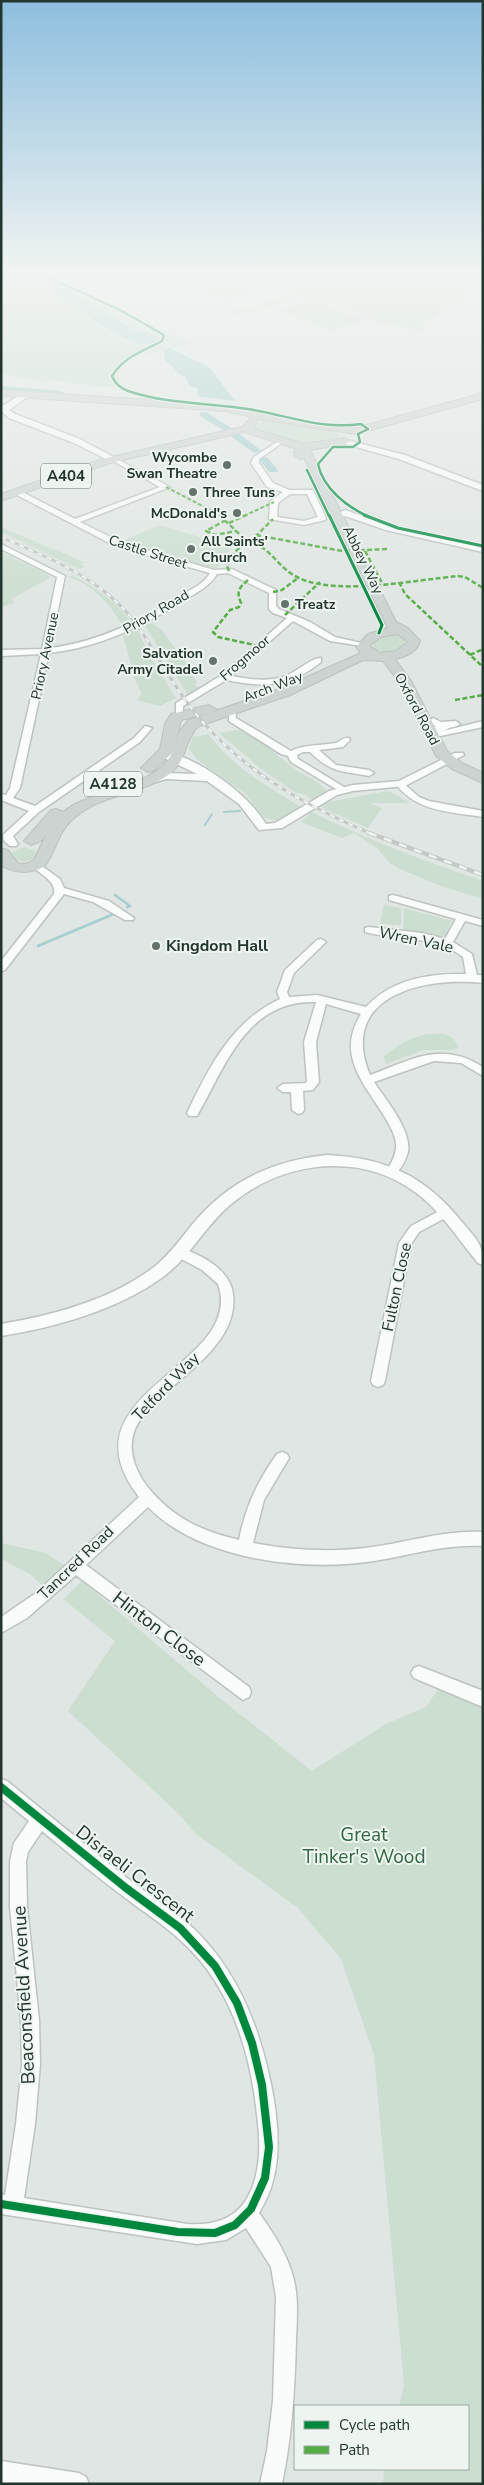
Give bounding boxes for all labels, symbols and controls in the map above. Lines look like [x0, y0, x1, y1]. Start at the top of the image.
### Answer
place label: Wycombe Swan Theatre [126, 448, 217, 483]
marker: Wycombe Swan Theatre [221, 459, 233, 471]
road number: A404 [41, 464, 91, 488]
place label: Three Tuns [203, 483, 275, 502]
marker: Three Tuns [187, 486, 199, 498]
place label: McDonald's [151, 504, 227, 523]
marker: McDonald's [231, 507, 243, 519]
street label: Abbey Way [338, 523, 388, 598]
street label: Castle Street [106, 530, 190, 574]
place label: All Saints' Church [201, 532, 268, 567]
marker: All Saints' Church [185, 543, 197, 555]
street label: Priory Road [119, 585, 193, 639]
place label: Treatz [295, 595, 336, 614]
marker: Treatz [279, 598, 291, 610]
street label: Priory Avenue [26, 611, 64, 701]
street label: Frogmoor [216, 631, 274, 685]
place label: Salvation Army Citadel [117, 644, 204, 679]
marker: Salvation Army Citadel [207, 655, 219, 667]
street label: Arch Way [241, 667, 306, 707]
street label: Oxford Road [390, 669, 444, 749]
road number: A4128 [84, 772, 142, 796]
street label: Wren Vale [377, 921, 455, 959]
place label: Kingdom Hall [166, 935, 268, 957]
marker: Kingdom Hall [150, 940, 162, 952]
street label: Fulton Close [377, 1241, 417, 1333]
street label: Telford Way [128, 1347, 205, 1426]
street label: Tancred Road [33, 1521, 119, 1605]
street label: Hinton Close [107, 1585, 211, 1673]
street label: Disraeli Crescent [70, 1819, 200, 1929]
park label: Great Tinker's Wood [302, 1822, 426, 1870]
street label: Beaconsfield Avenue [6, 1905, 42, 2085]
legend [294, 2405, 469, 2470]
text: Cycle path [339, 2415, 410, 2435]
text: Path [339, 2440, 370, 2460]

